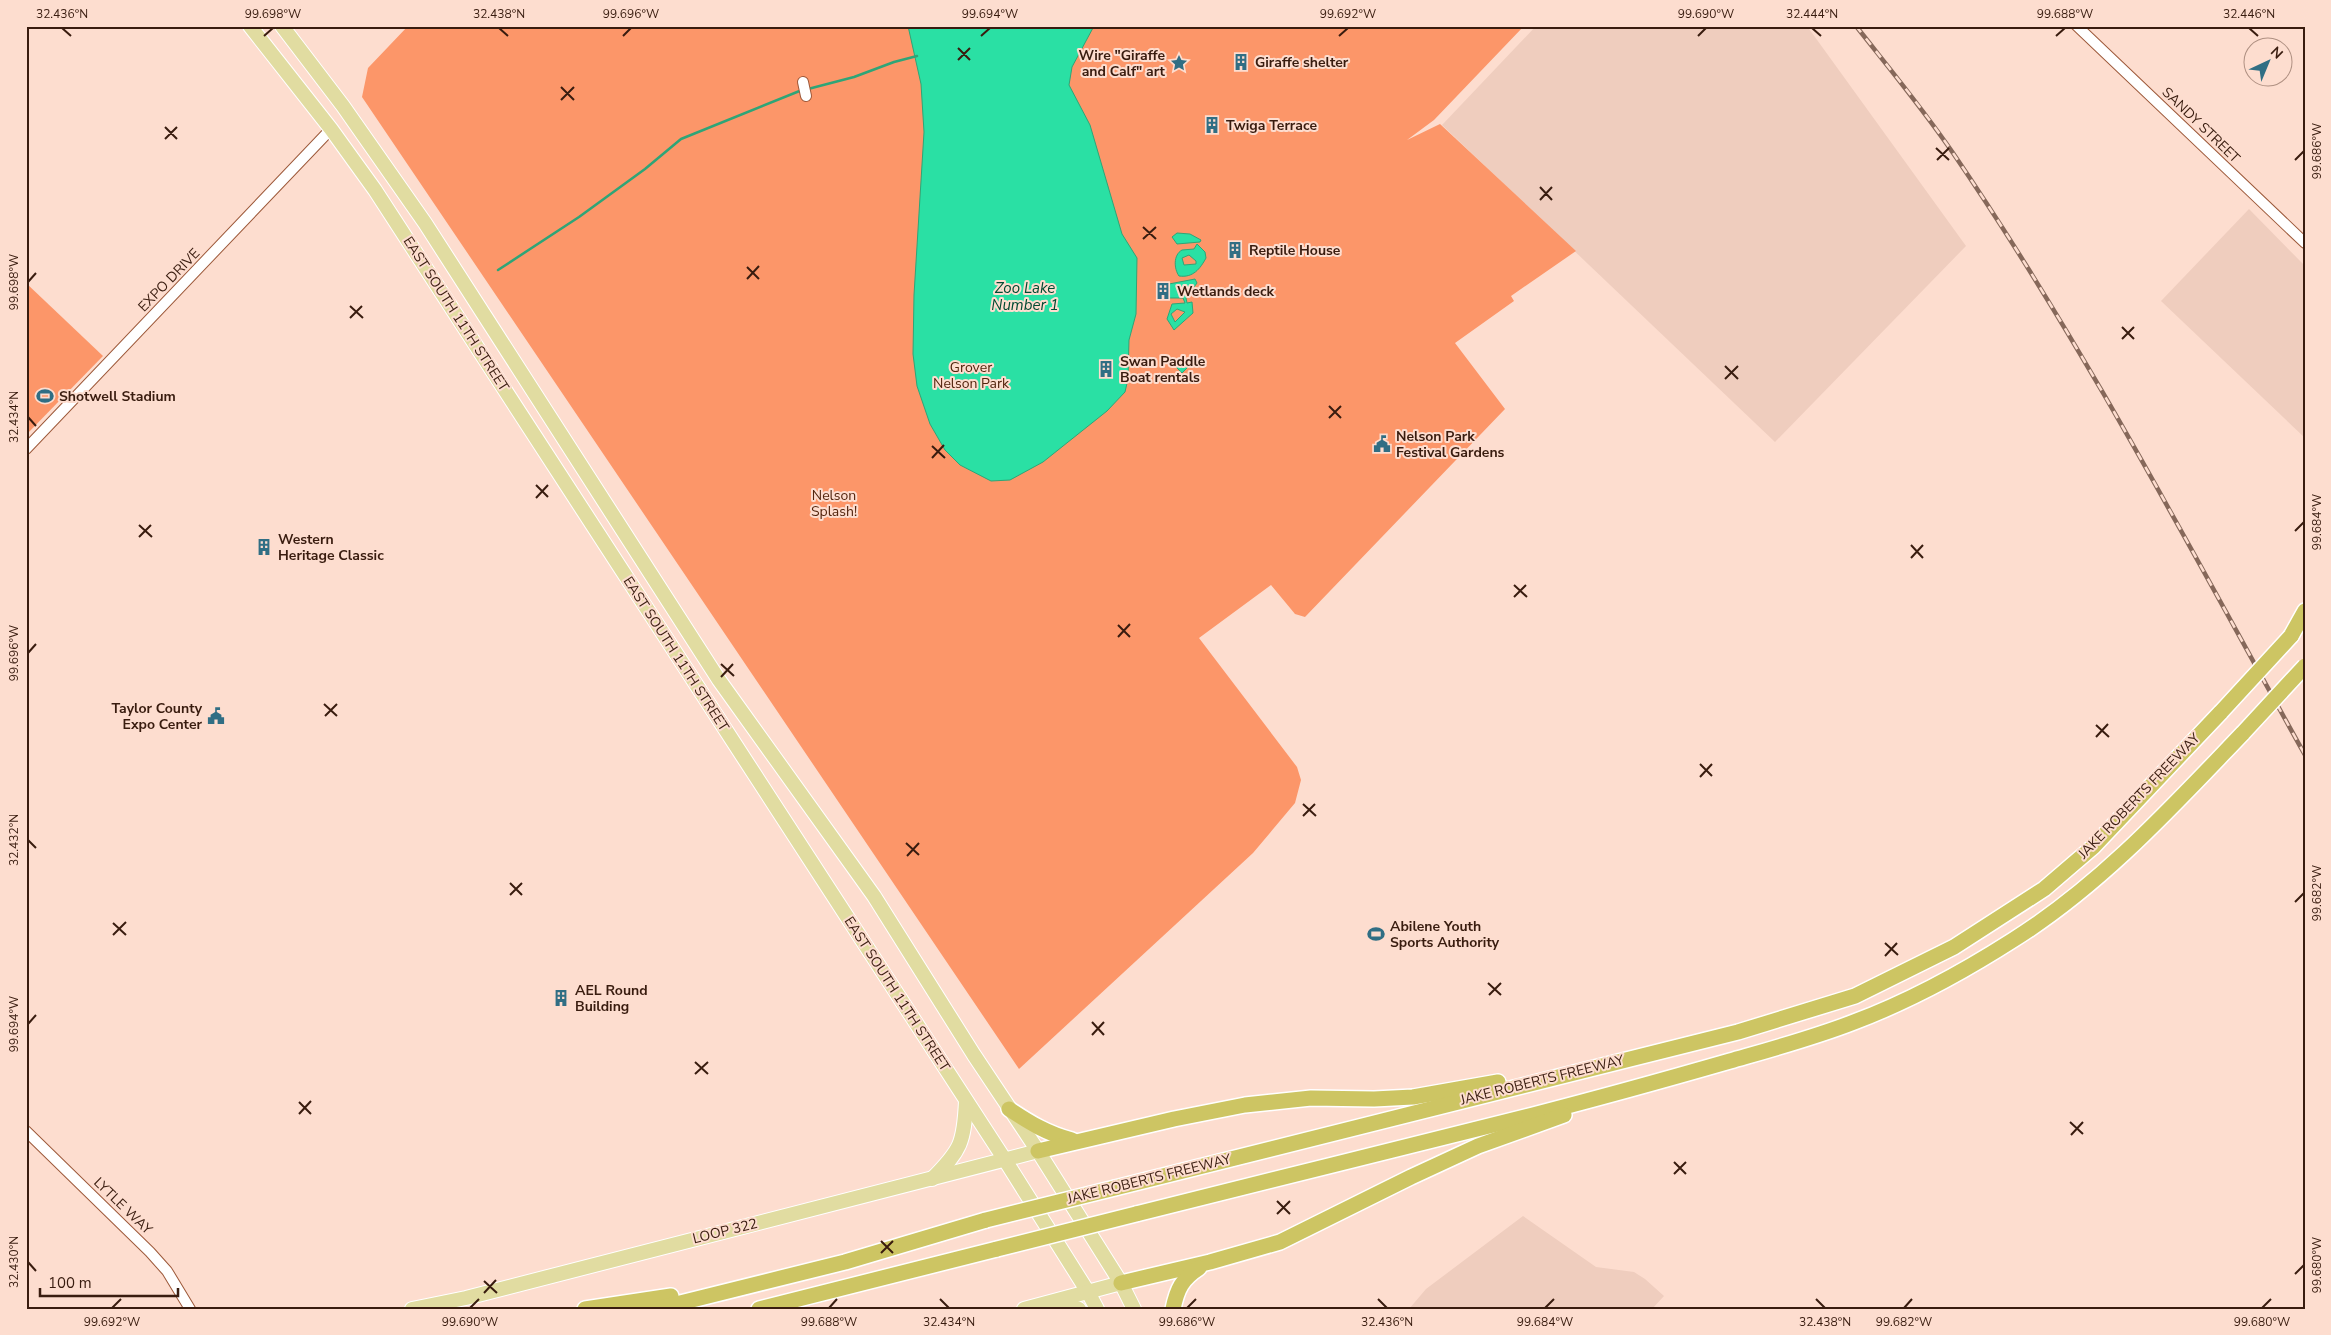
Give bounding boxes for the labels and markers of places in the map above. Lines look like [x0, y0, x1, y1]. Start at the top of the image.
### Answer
place label: Wire "Giraffe and Calf" art [1079, 46, 1166, 81]
building icon: Giraffe shelter [1231, 52, 1251, 72]
place icon: Wire "Giraffe and Calf" art [1169, 53, 1189, 73]
place label: Giraffe shelter [1255, 53, 1349, 72]
building icon: Twiga Terrace [1202, 115, 1222, 135]
place label: Twiga Terrace [1226, 116, 1317, 135]
building icon: Reptile House [1225, 240, 1245, 260]
place label: Reptile House [1249, 241, 1341, 260]
building icon: Wetlands deck [1153, 281, 1173, 301]
place label: Wetlands deck [1177, 282, 1275, 301]
place label: Swan Paddle Boat rentals [1120, 352, 1206, 387]
building icon: Swan Paddle Boat rentals [1096, 359, 1116, 379]
sports icon: Shotwell Stadium [35, 386, 55, 406]
place label: Shotwell Stadium [59, 387, 176, 406]
place label: Nelson Park Festival Gardens [1396, 427, 1505, 462]
public building icon: Nelson Park Festival Gardens [1372, 434, 1392, 454]
place label: Western Heritage Classic [278, 530, 384, 565]
building icon: Western Heritage Classic [254, 537, 274, 557]
place label: Taylor County Expo Center [111, 699, 203, 734]
public building icon: Taylor County Expo Center [206, 706, 226, 726]
place label: Abilene Youth Sports Authority [1390, 917, 1500, 952]
sports icon: Abilene Youth Sports Authority [1366, 924, 1386, 944]
place label: AEL Round Building [575, 981, 648, 1016]
building icon: AEL Round Building [551, 988, 571, 1008]

